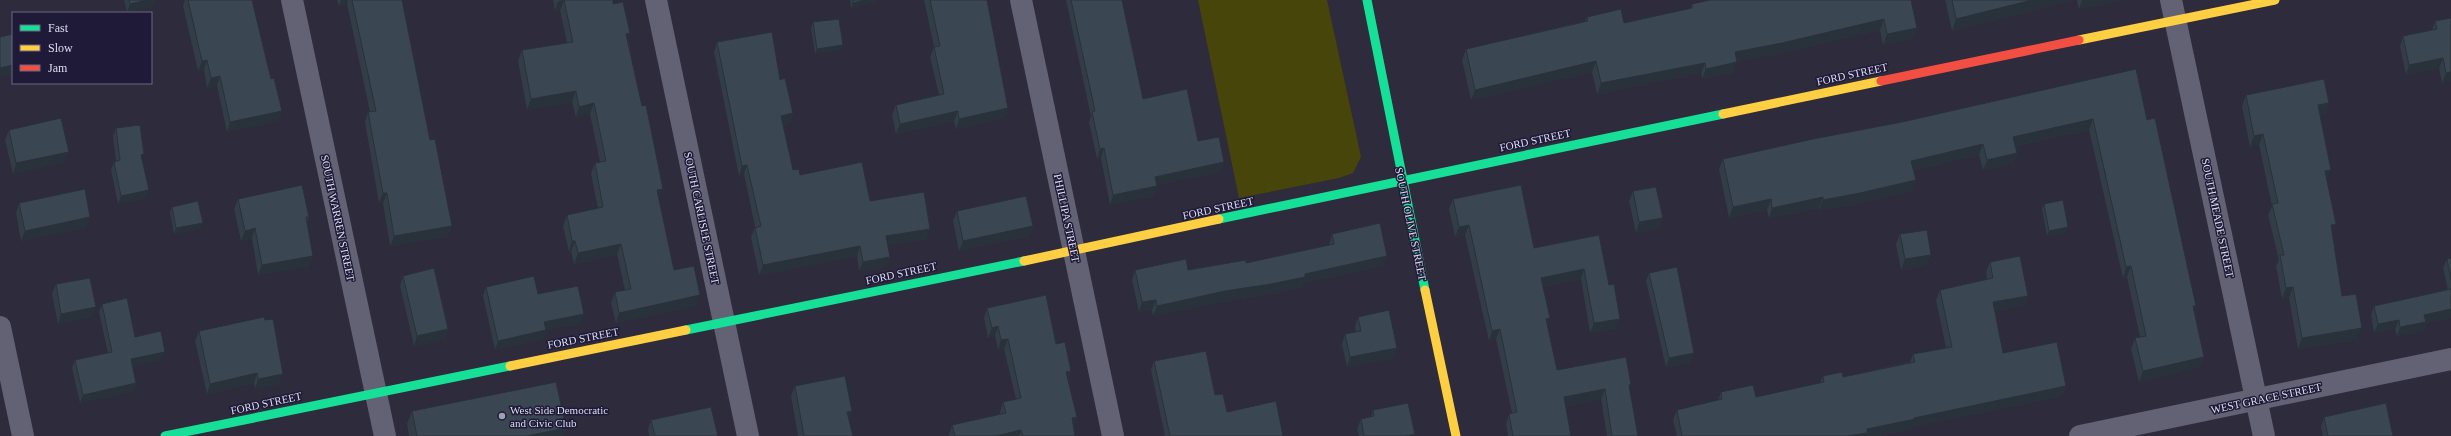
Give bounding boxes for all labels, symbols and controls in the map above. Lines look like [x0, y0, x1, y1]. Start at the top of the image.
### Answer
legend [12, 12, 152, 84]
text: Fast [48, 21, 69, 35]
text: Slow [48, 41, 73, 55]
text: Jam [48, 61, 68, 75]
street label: FORD STREET [1815, 61, 1889, 87]
street label: FORD STREET [1498, 127, 1572, 153]
street label: SOUTH CARLISLE STREET [682, 151, 722, 286]
street label: SOUTH WARREN STREET [319, 154, 357, 282]
street label: SOUTH MEADE STREET [2199, 157, 2237, 279]
street label: SOUTH OLIVE STREET [1393, 166, 1429, 282]
street label: PHILLIPA STREET [1052, 173, 1082, 264]
street label: FORD STREET [1181, 195, 1255, 221]
street label: FORD STREET [864, 260, 938, 286]
street label: FORD STREET [546, 325, 620, 351]
street label: WEST GRACE STREET [2210, 380, 2323, 416]
street label: FORD STREET [229, 390, 303, 416]
place label: West Side Democratic and Civic Club [510, 404, 608, 429]
marker: West Side Democratic and Civic Club [497, 411, 507, 421]

